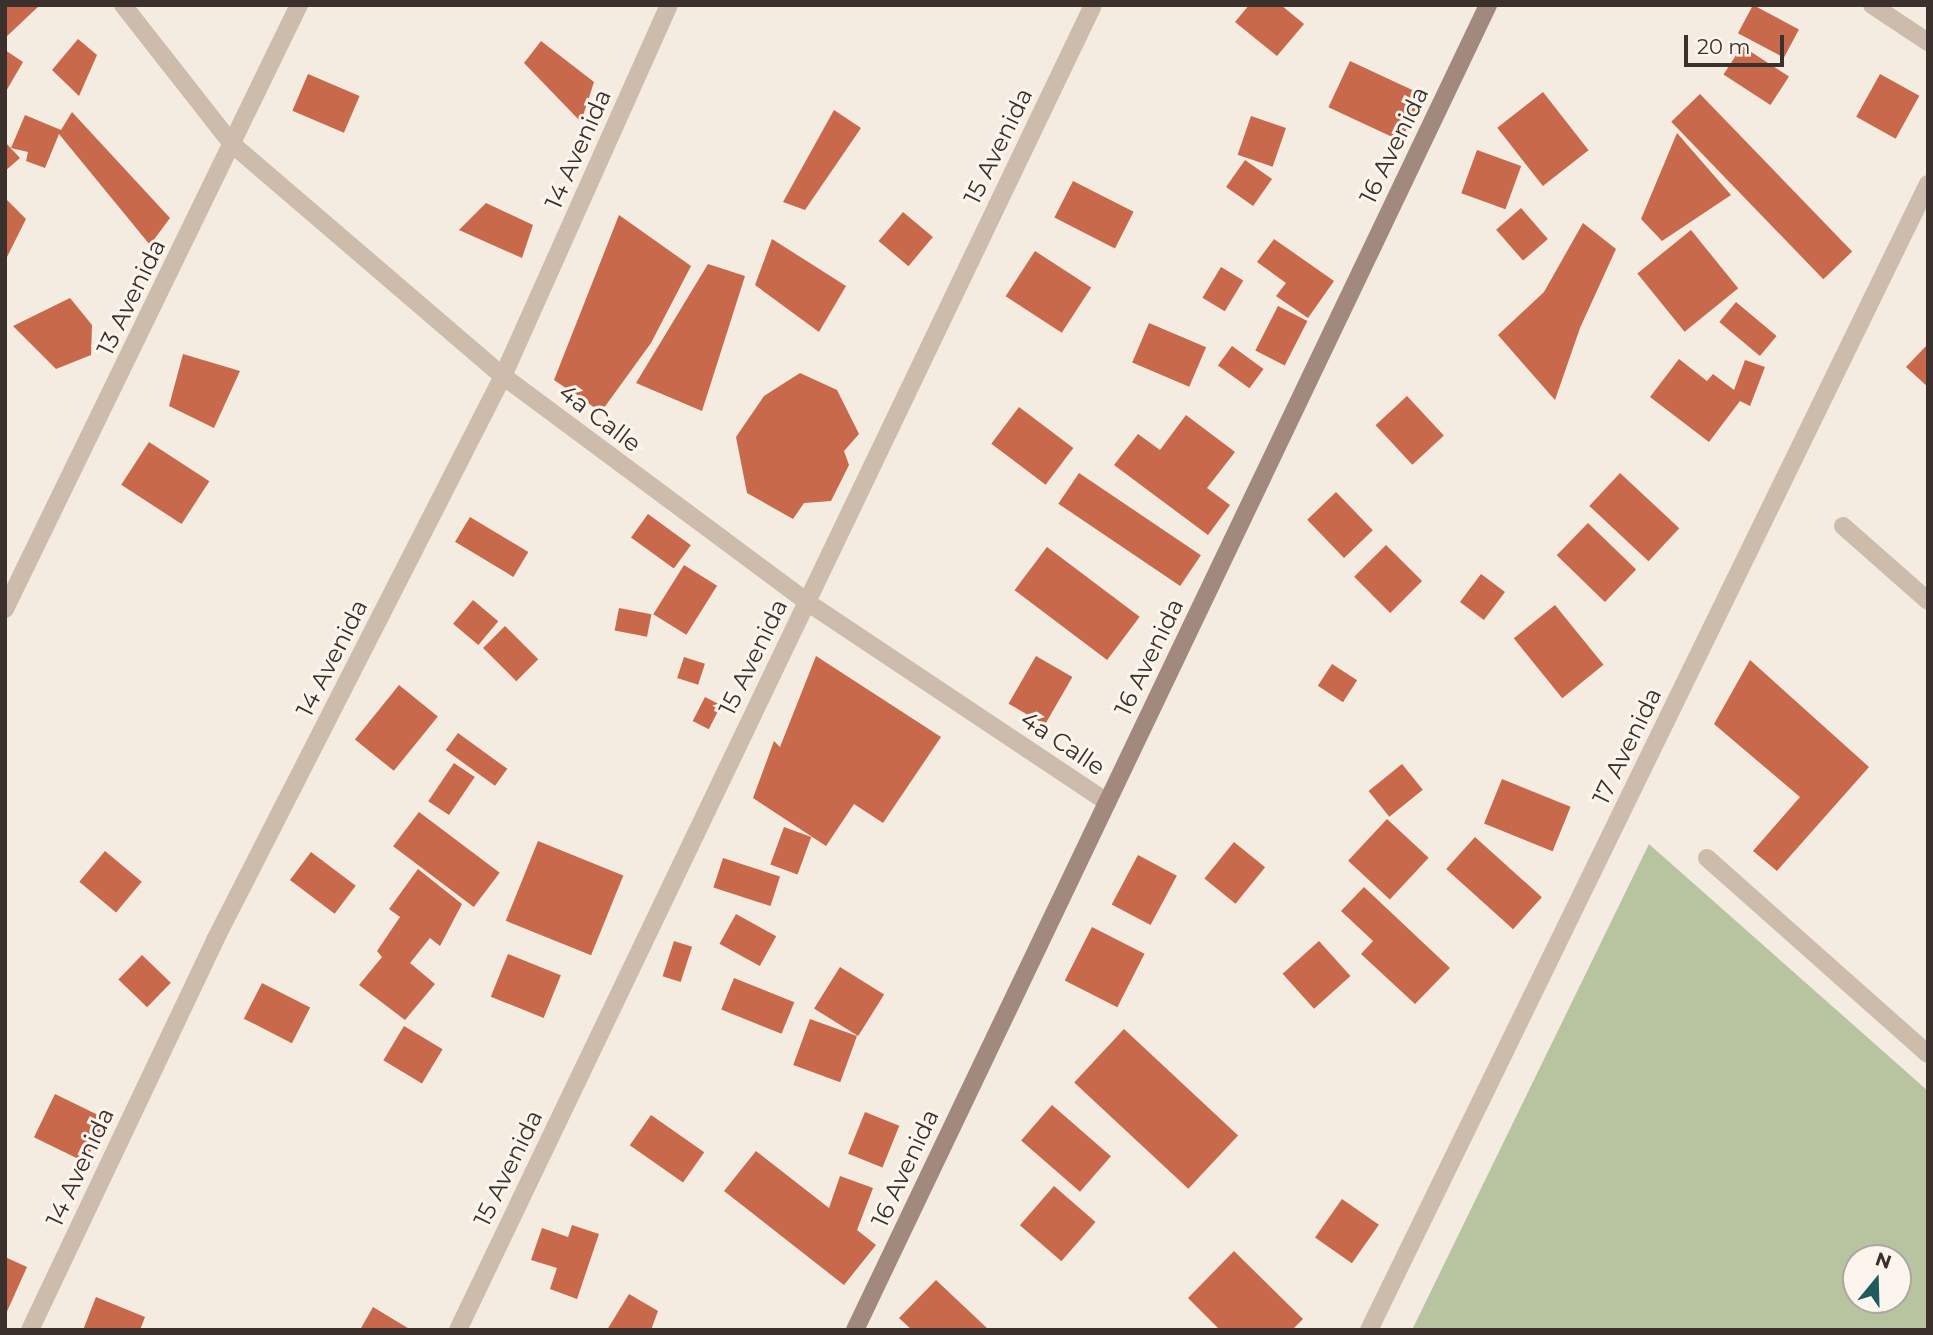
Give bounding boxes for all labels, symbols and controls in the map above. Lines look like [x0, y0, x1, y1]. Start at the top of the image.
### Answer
scale bar [1688, 21, 1788, 65]
text: 20 m [1697, 34, 1751, 59]
street label: 16 Avenida [1353, 82, 1435, 208]
street label: 15 Avenida [958, 83, 1038, 209]
street label: 14 Avenida [539, 85, 617, 213]
street label: 13 Avenida [91, 234, 171, 360]
street label: 4a Calle [553, 378, 647, 458]
street label: 15 Avenida [713, 594, 793, 720]
street label: 16 Avenida [1108, 594, 1190, 720]
street label: 14 Avenida [290, 595, 374, 721]
street label: 17 Avenida [1586, 683, 1668, 809]
street label: 4a Calle [1015, 704, 1111, 782]
street label: 14 Avenida [40, 1103, 120, 1231]
street label: 15 Avenida [468, 1105, 548, 1231]
street label: 16 Avenida [865, 1105, 945, 1231]
north arrow [1842, 1244, 1912, 1314]
text: N [1872, 1247, 1894, 1274]

